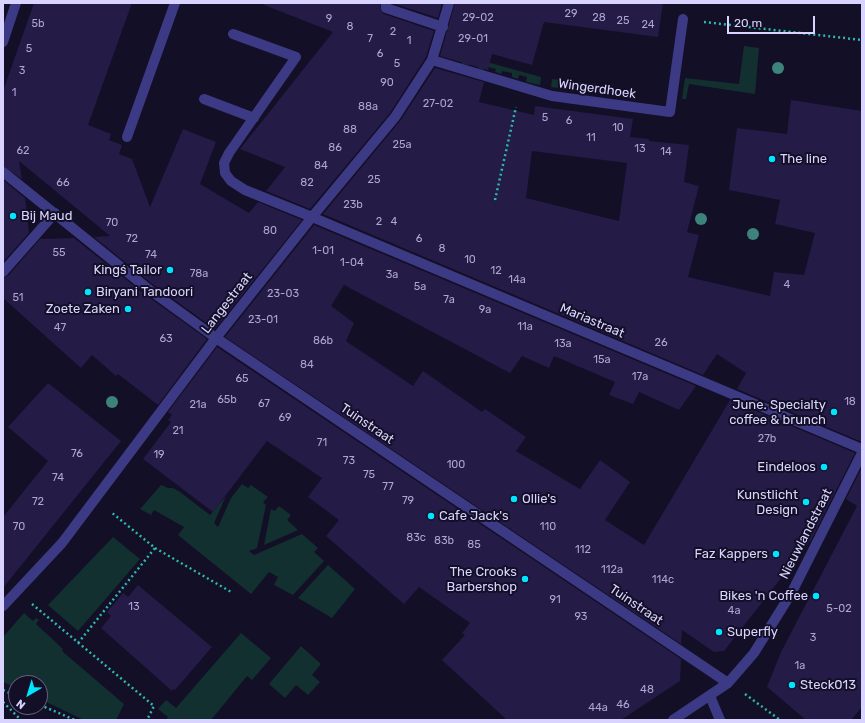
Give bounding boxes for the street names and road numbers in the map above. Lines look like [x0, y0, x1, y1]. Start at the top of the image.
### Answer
street label: Wingerdhoek [557, 76, 637, 102]
street label: Langestraat [198, 269, 256, 337]
street label: Mariastraat [557, 300, 627, 342]
street label: Tuinstraat [337, 400, 397, 448]
street label: Nieuwlandstraat [776, 486, 836, 582]
street label: Tuinstraat [606, 581, 666, 629]

